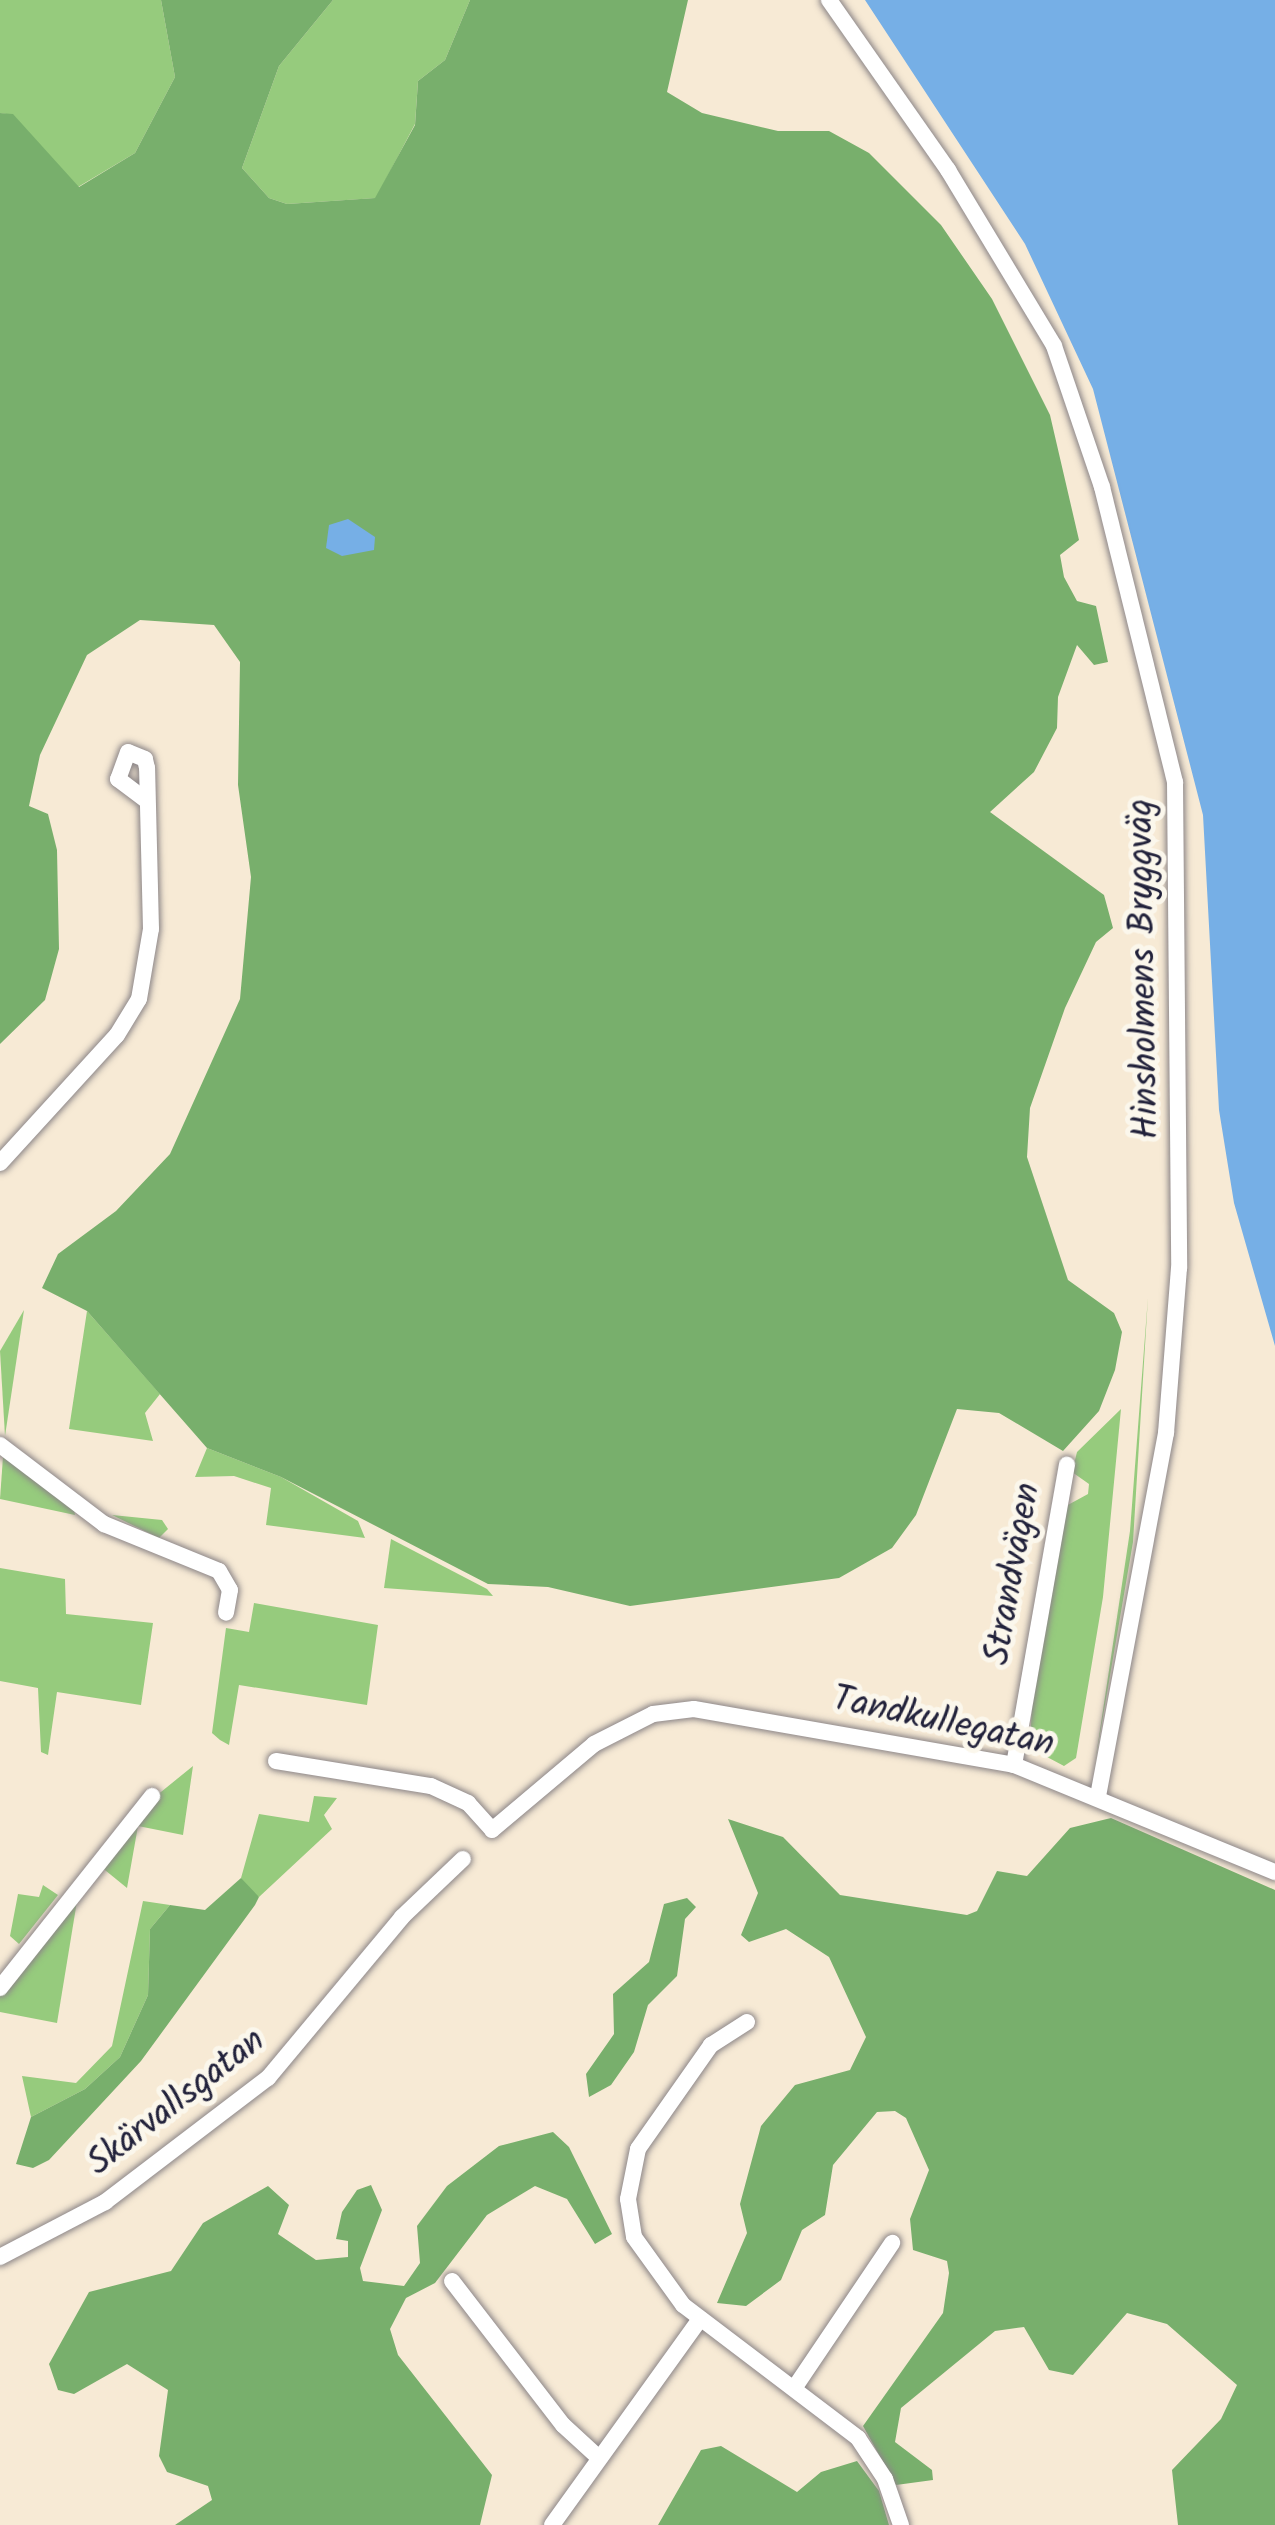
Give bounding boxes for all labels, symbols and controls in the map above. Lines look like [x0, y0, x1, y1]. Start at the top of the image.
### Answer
street label: Hinsholmens Bryggväg [1120, 798, 1170, 1140]
street label: Strandvägen [977, 1480, 1051, 1668]
street label: Tandkullegatan [828, 1678, 1058, 1768]
street label: Skärvallsgatan [79, 2020, 275, 2186]

